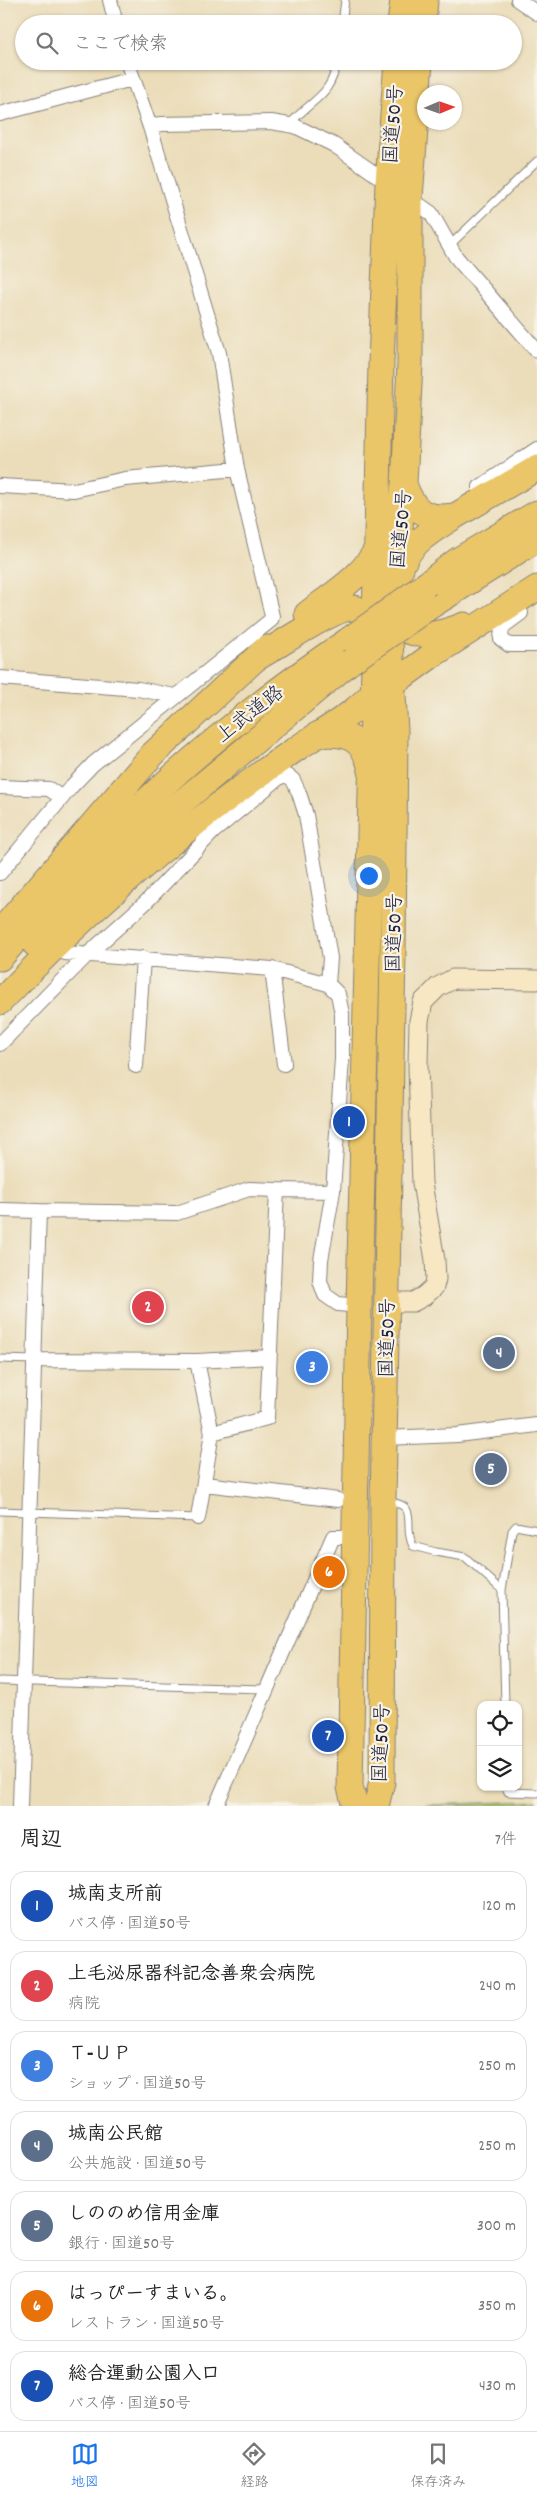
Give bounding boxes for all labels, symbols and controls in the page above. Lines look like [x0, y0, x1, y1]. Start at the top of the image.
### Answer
search box [15, 15, 522, 70]
icon: search [33, 29, 61, 57]
text: ここで検索 [73, 32, 168, 59]
street label: 国道50号 [378, 83, 412, 165]
north arrow [417, 85, 462, 130]
street label: 国道50号 [386, 488, 420, 570]
street label: 上武道路 [211, 680, 291, 751]
your location [356, 863, 382, 889]
street label: 国道50号 [381, 893, 411, 973]
pin: 1 [333, 1103, 365, 1141]
pin: 2 [132, 1288, 164, 1326]
street label: 国道50号 [374, 1298, 404, 1378]
pin: 4 [483, 1334, 515, 1372]
pin: 3 [296, 1348, 328, 1386]
pin: 5 [475, 1450, 507, 1488]
pin: 6 [313, 1553, 345, 1591]
map controls [477, 1701, 522, 1791]
button: locate [477, 1701, 522, 1746]
street label: 国道50号 [368, 1703, 398, 1784]
pin: 7 [312, 1717, 344, 1755]
button: layers [477, 1746, 522, 1791]
text: 周辺 [20, 1826, 62, 1856]
text: 7件 [495, 1829, 517, 1852]
text: 城南支所前 [68, 1882, 163, 1909]
text: 1 [35, 1895, 39, 1918]
text: 120 m [482, 1895, 516, 1918]
text: バス停 · 国道50号 [68, 1913, 191, 1936]
text: 上毛泌尿器科記念善衆会病院 [68, 1962, 315, 1989]
text: 2 [34, 1975, 41, 1998]
text: 240 m [479, 1975, 516, 1998]
text: 病院 [68, 1993, 100, 2016]
text: Ｔ−ＵＰ [68, 2042, 132, 2069]
text: 3 [33, 2055, 41, 2078]
text: 250 m [478, 2055, 516, 2078]
text: ショップ · 国道50号 [68, 2073, 206, 2096]
text: 城南公民館 [68, 2122, 163, 2149]
text: 4 [34, 2135, 40, 2158]
text: 250 m [478, 2135, 516, 2158]
text: 公共施設 · 国道50号 [68, 2153, 207, 2176]
text: しののめ信用金庫 [68, 2202, 220, 2229]
text: 5 [33, 2215, 41, 2238]
text: 300 m [477, 2215, 516, 2238]
text: 銀行 · 国道50号 [68, 2233, 175, 2256]
text: はっぴーすまいる。 [68, 2282, 238, 2309]
text: 6 [33, 2295, 41, 2318]
text: 350 m [478, 2295, 516, 2318]
text: レストラン · 国道50号 [68, 2313, 224, 2336]
text: 総合運動公園入口 [68, 2362, 220, 2389]
text: 7 [34, 2375, 40, 2398]
text: 430 m [479, 2375, 516, 2398]
text: バス停 · 国道50号 [68, 2393, 191, 2416]
tab: 地図 [71, 2440, 99, 2493]
tab: 経路 [240, 2440, 268, 2493]
tab: 保存済み [410, 2440, 466, 2493]

